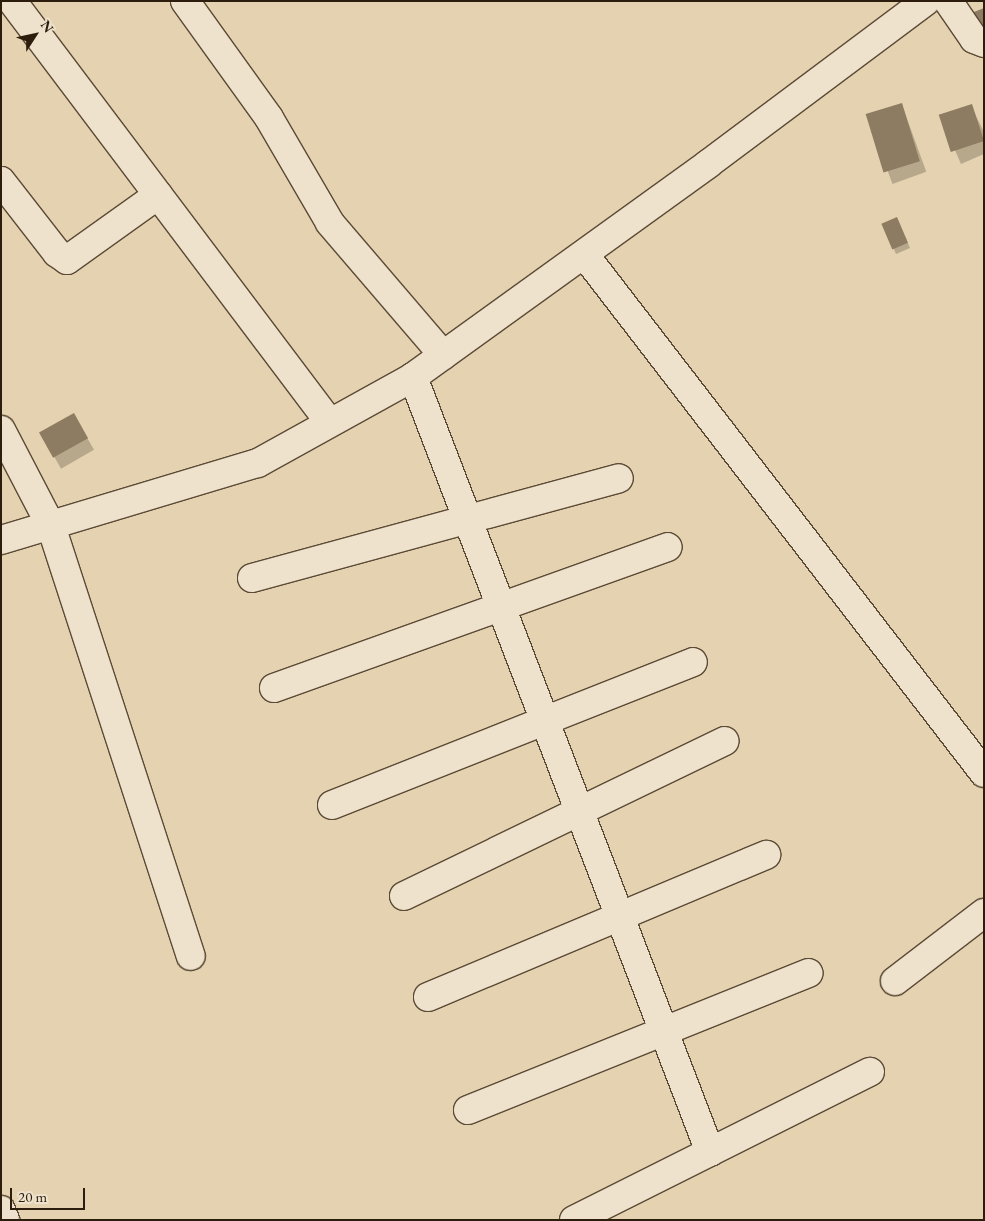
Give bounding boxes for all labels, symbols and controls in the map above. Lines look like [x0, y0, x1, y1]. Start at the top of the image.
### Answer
north arrow [10, 10, 60, 60]
text: N [37, 17, 58, 36]
scale bar [12, 1178, 88, 1210]
text: 20 m [18, 1187, 47, 1206]

